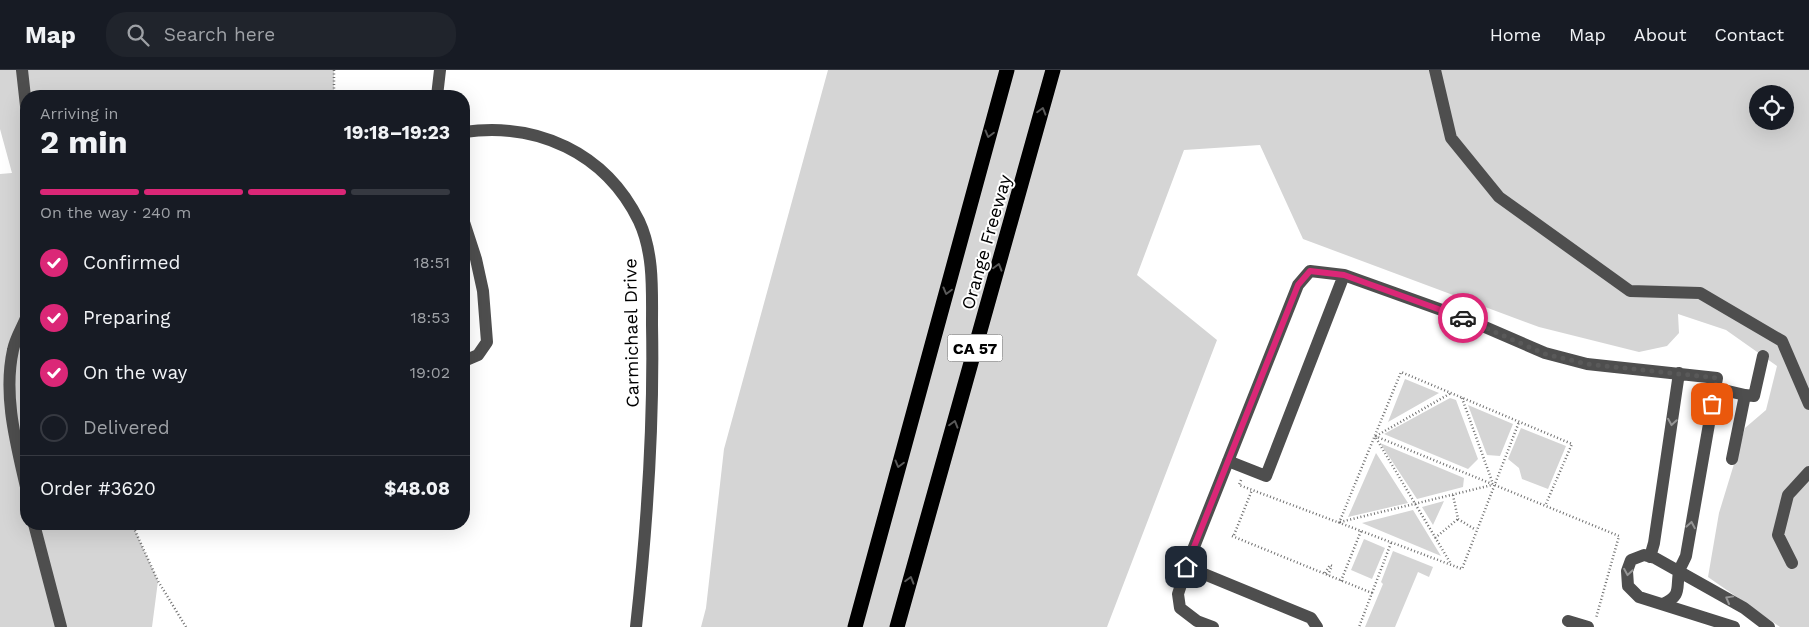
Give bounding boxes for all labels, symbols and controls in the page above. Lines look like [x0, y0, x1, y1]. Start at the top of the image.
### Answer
search box [106, 12, 456, 57]
text: Map [25, 21, 76, 49]
icon: search [124, 21, 152, 49]
text: Search here [164, 23, 275, 46]
text: Home [1490, 24, 1541, 45]
text: Map [1569, 24, 1606, 45]
text: About [1634, 24, 1686, 45]
text: Contact [1714, 24, 1784, 45]
map controls [1749, 85, 1794, 130]
button: locate [1749, 85, 1794, 130]
text: Arriving in [40, 104, 118, 123]
one-way arrow [1036, 106, 1047, 115]
text: 19:18–19:23 [344, 121, 450, 144]
text: 2 min [40, 123, 128, 161]
one-way arrow [985, 129, 995, 137]
street label: Orange Freeway [957, 171, 1016, 312]
text: On the way · 240 m [40, 203, 191, 222]
icon: check [40, 249, 68, 277]
text: Confirmed [83, 251, 180, 274]
text: 18:51 [414, 253, 450, 272]
street label: Carmichael Drive [619, 258, 643, 408]
one-way arrow [993, 264, 1003, 272]
one-way arrow [942, 286, 952, 294]
courier [1438, 293, 1488, 343]
icon: check [40, 304, 68, 332]
icon: car [1449, 304, 1477, 332]
text: Preparing [83, 306, 170, 329]
text: 18:53 [411, 308, 450, 327]
road number: CA 57 [948, 334, 1002, 362]
icon: check [40, 359, 68, 387]
text: On the way [83, 361, 187, 384]
text: 19:02 [410, 363, 450, 382]
pin [1691, 383, 1733, 425]
icon: bag [1698, 390, 1726, 418]
text: Delivered [83, 416, 170, 439]
one-way arrow [1667, 418, 1678, 426]
one-way arrow [949, 420, 959, 428]
one-way arrow [894, 460, 905, 469]
text: Order #3620 [40, 477, 156, 500]
text: $48.08 [384, 477, 450, 500]
one-way arrow [1686, 521, 1696, 530]
pin [1165, 546, 1207, 588]
icon: home [1172, 553, 1200, 581]
one-way arrow [1624, 568, 1634, 577]
one-way arrow [905, 576, 915, 585]
one-way arrow [1725, 596, 1734, 606]

